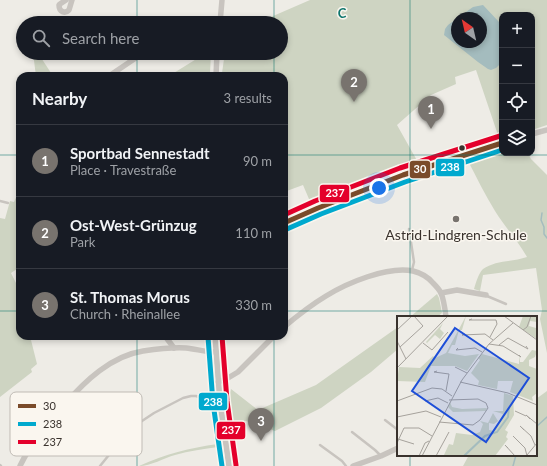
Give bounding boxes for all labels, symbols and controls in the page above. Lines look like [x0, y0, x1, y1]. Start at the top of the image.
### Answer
text: C [338, 5, 347, 21]
north arrow [451, 12, 487, 48]
map controls [499, 12, 535, 156]
button: + [499, 12, 535, 48]
search box [16, 16, 288, 60]
icon: search [30, 27, 52, 49]
text: Search here [62, 29, 139, 47]
button: − [499, 48, 535, 84]
pin: 2 [341, 69, 367, 102]
button: locate [499, 84, 535, 120]
text: Nearby [32, 88, 87, 109]
text: 3 results [224, 90, 272, 106]
pin: 1 [418, 96, 444, 129]
button: layers [499, 120, 535, 156]
unlabelled marker [457, 143, 467, 153]
text: Sportbad Sennestadt [70, 144, 210, 162]
text: 1 [41, 153, 49, 169]
text: 90 m [243, 153, 272, 169]
line badge: 238 [435, 158, 465, 177]
line badge: 30 [409, 160, 431, 179]
text: 238 [440, 160, 460, 173]
text: Place · Travestraße [70, 162, 176, 178]
text: 30 [414, 162, 427, 175]
your location [369, 178, 389, 198]
line badge: 237 [319, 184, 350, 203]
text: 237 [325, 186, 345, 199]
marker: Astrid-Lindgren-Schule [451, 214, 461, 224]
text: Ost-West-Grünzug [70, 216, 197, 234]
text: 2 [41, 225, 49, 241]
text: 110 m [235, 225, 272, 241]
place label: Astrid-Lindgren-Schule [385, 226, 527, 243]
text: Park [70, 234, 95, 250]
text: St. Thomas Morus [70, 288, 190, 306]
text: 3 [41, 297, 49, 313]
text: 330 m [235, 297, 272, 313]
text: Church · Rheinallee [70, 306, 180, 322]
inset map [397, 316, 537, 456]
legend [10, 392, 142, 456]
line badge: 238 [198, 392, 228, 411]
text: 238 [203, 395, 223, 408]
text: 30 [43, 399, 56, 412]
pin: 3 [248, 408, 274, 441]
text: 238 [43, 417, 62, 430]
line badge: 237 [216, 421, 246, 440]
text: 237 [221, 423, 241, 436]
text: 237 [43, 435, 62, 448]

